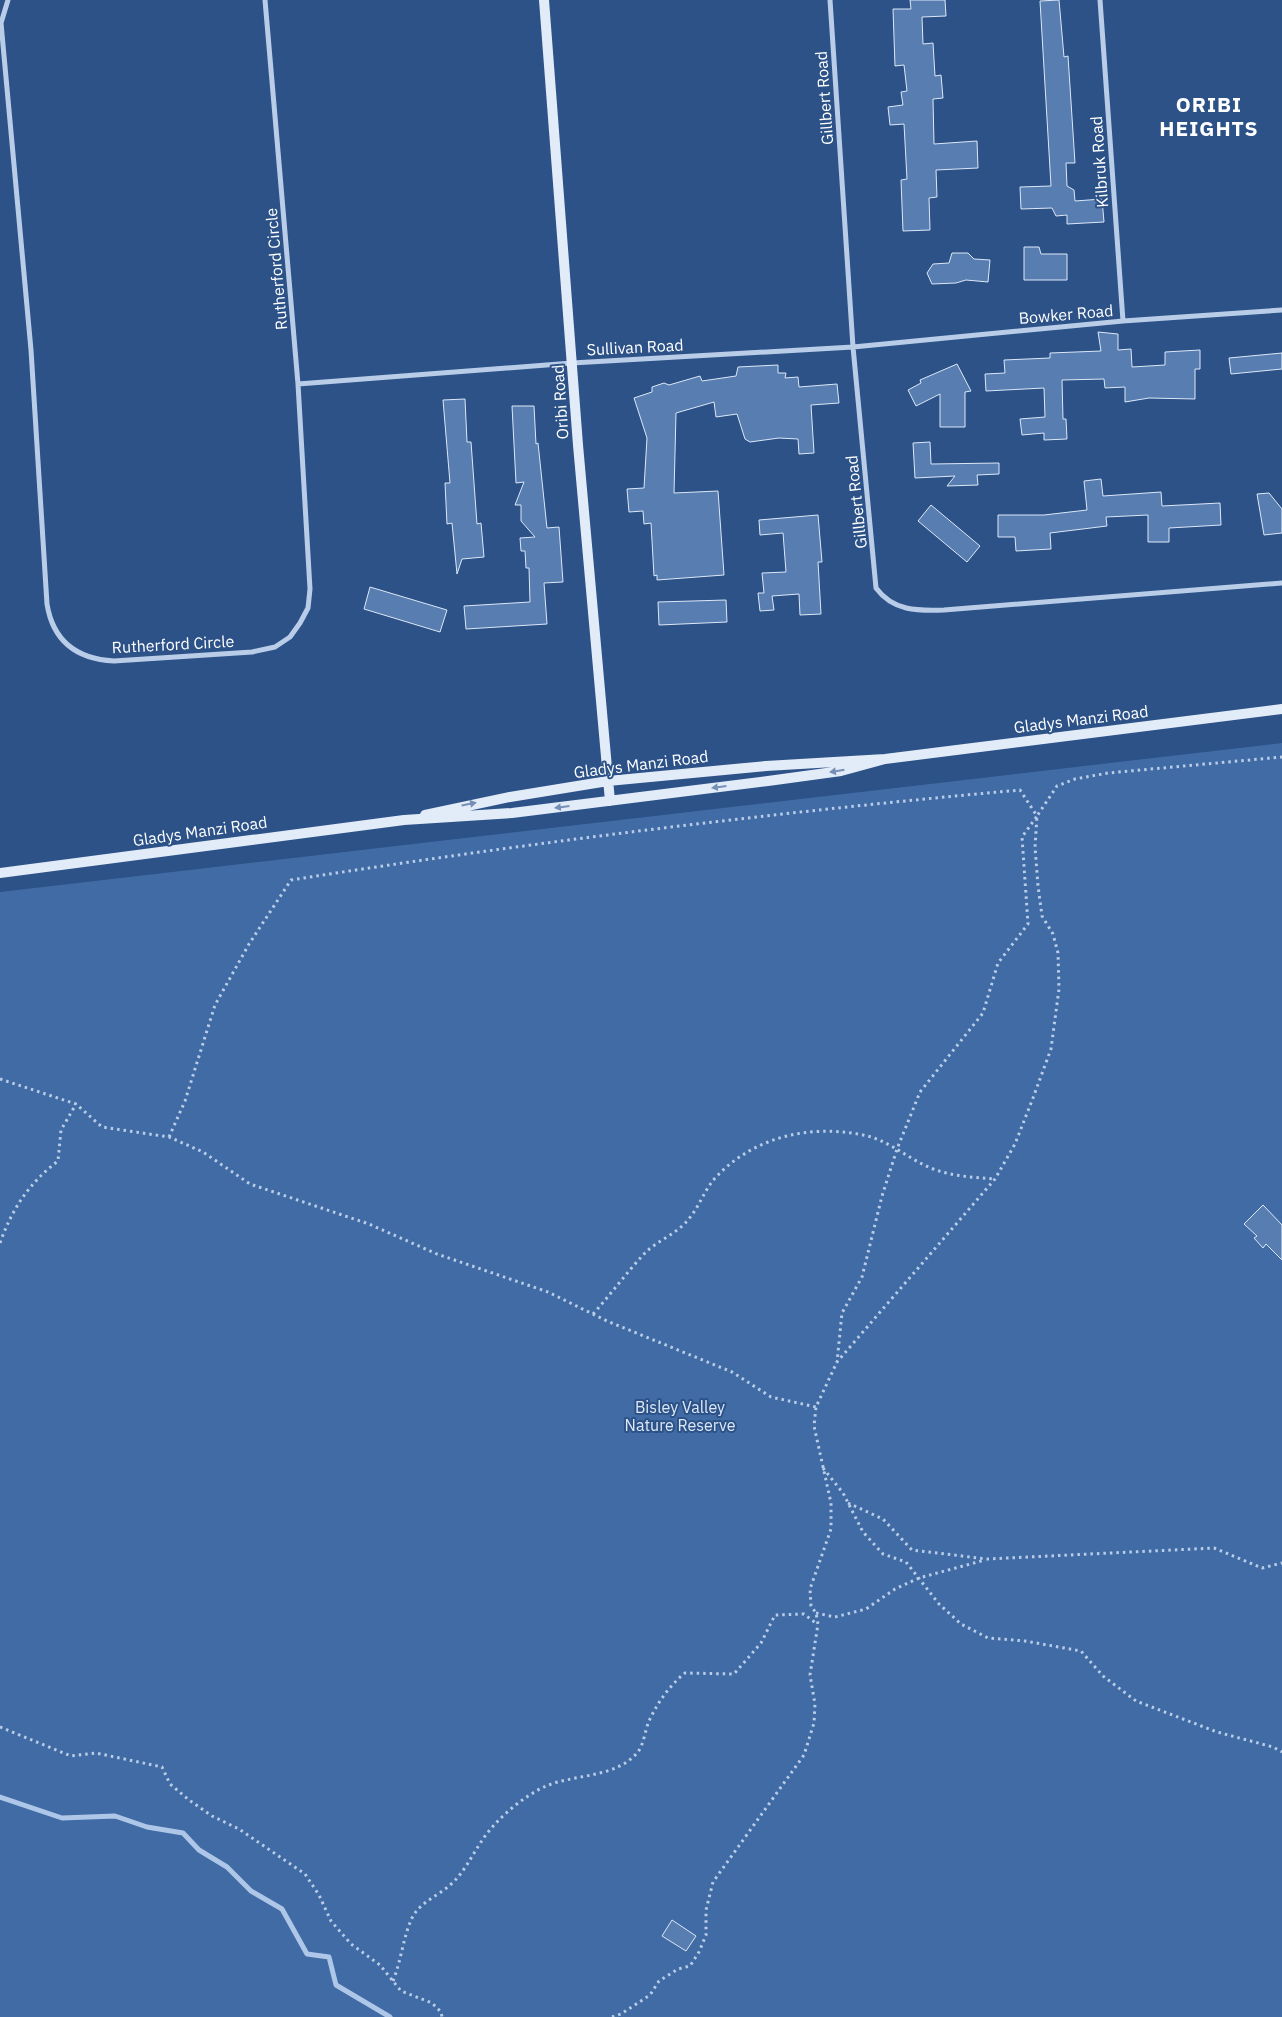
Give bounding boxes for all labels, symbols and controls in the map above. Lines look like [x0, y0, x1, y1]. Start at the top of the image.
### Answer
street label: Gillbert Road [811, 50, 837, 146]
district label: ORIBI HEIGHTS [1159, 90, 1259, 142]
street label: Kilbruk Road [1086, 116, 1112, 208]
street label: Rutherford Circle [261, 207, 291, 331]
street label: Bowker Road [1018, 300, 1114, 328]
street label: Sullivan Road [586, 334, 684, 360]
street label: Oribi Road [547, 364, 573, 440]
street label: Gillbert Road [841, 454, 871, 550]
street label: Rutherford Circle [111, 631, 235, 657]
street label: Gladys Manzi Road [1013, 701, 1149, 737]
street label: Gladys Manzi Road [573, 746, 709, 782]
one-way arrow [829, 767, 845, 775]
one-way arrow [711, 783, 727, 791]
one-way arrow [461, 800, 477, 808]
one-way arrow [554, 803, 570, 811]
street label: Gladys Manzi Road [132, 812, 268, 850]
park label: Bisley Valley Nature Reserve [625, 1397, 736, 1435]

